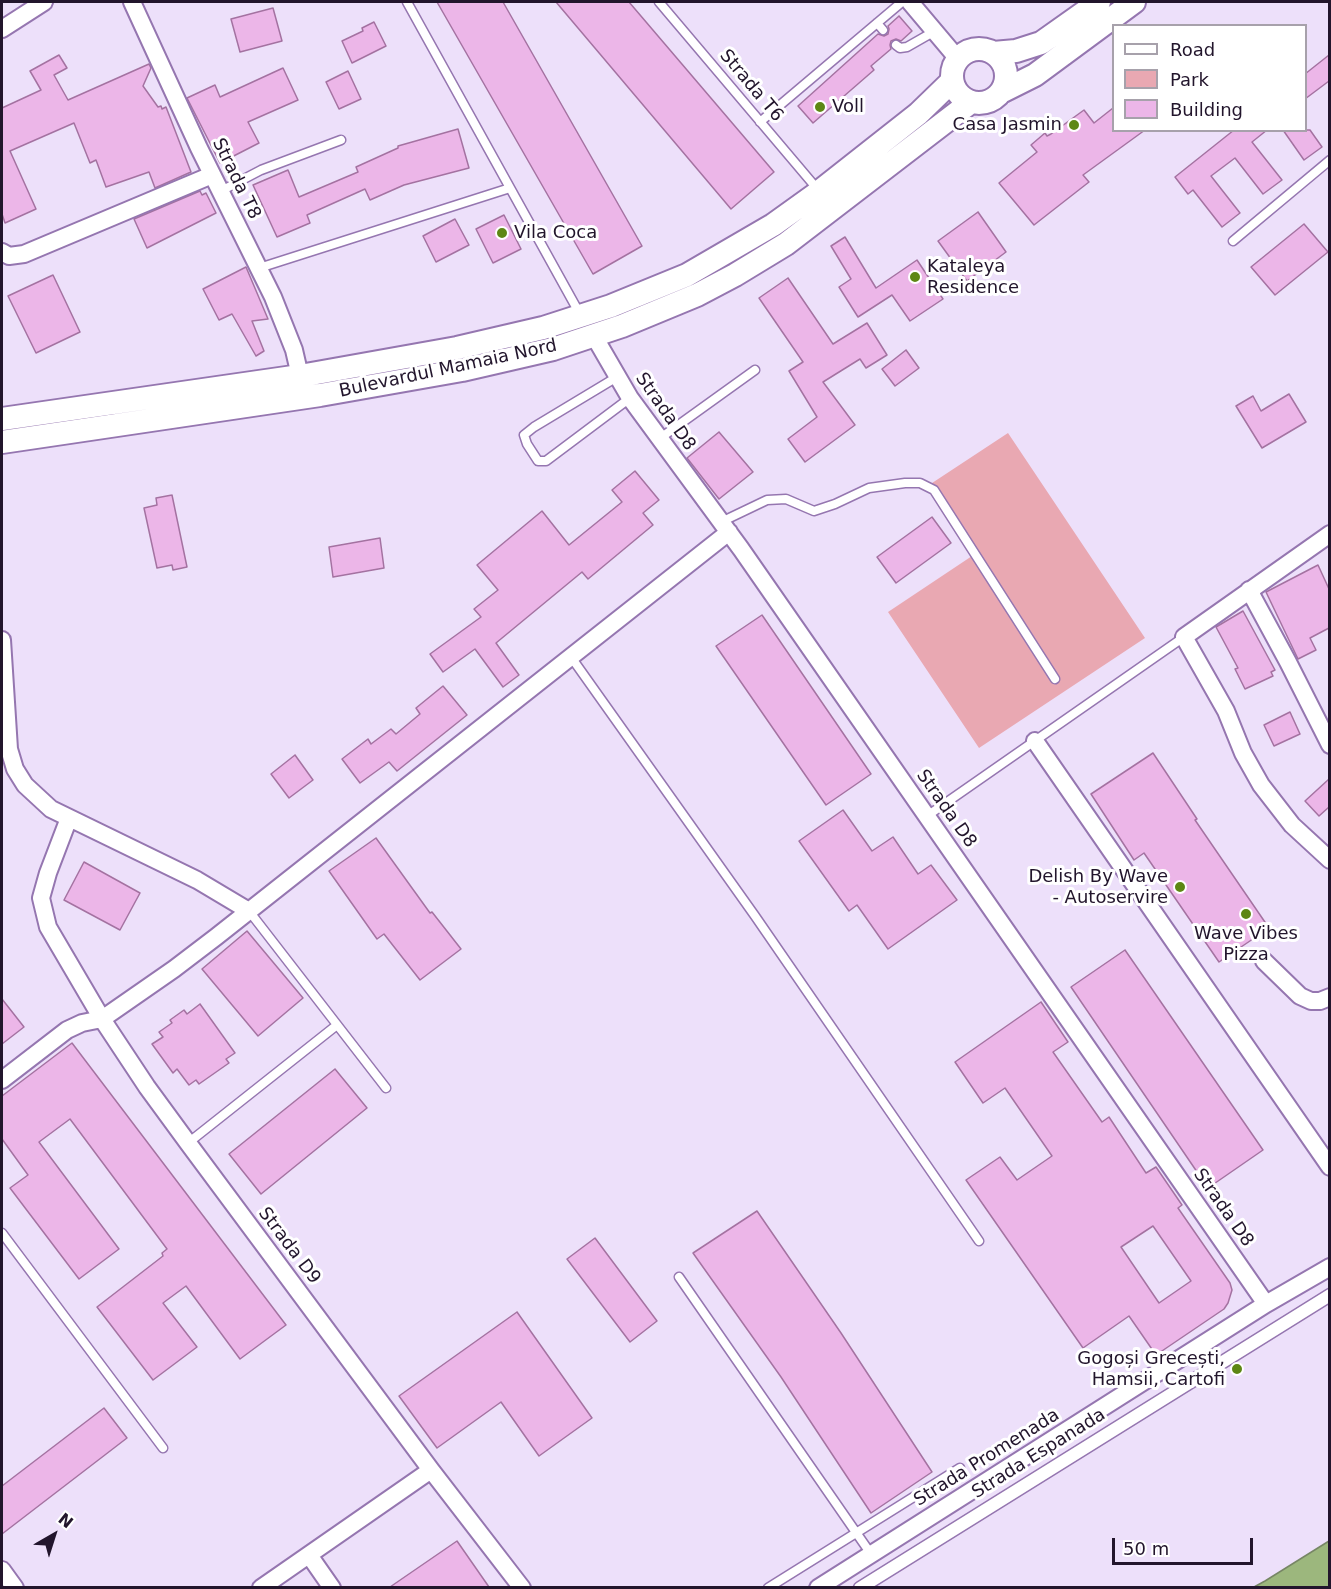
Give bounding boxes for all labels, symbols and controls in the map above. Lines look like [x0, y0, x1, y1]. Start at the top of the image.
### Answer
legend [1112, 24, 1307, 132]
text: Road [1170, 39, 1215, 60]
street label: Strada T6 [715, 46, 787, 126]
text: Park [1170, 69, 1209, 90]
place label: Voll [832, 96, 864, 118]
text: Building [1170, 99, 1243, 120]
marker: Voll [813, 100, 827, 114]
place label: Casa Jasmin [953, 114, 1062, 136]
marker: Casa Jasmin [1067, 118, 1081, 132]
street label: Strada T8 [207, 135, 265, 223]
place label: Vila Coca [514, 222, 597, 244]
marker: Vila Coca [495, 226, 509, 240]
place label: Kataleya Residence [927, 256, 1019, 298]
marker: Kataleya Residence [908, 270, 922, 284]
street label: Bulevardul Mamaia Nord [337, 335, 559, 403]
street label: Strada D8 [630, 369, 700, 455]
street label: Strada D8 [911, 766, 981, 852]
place label: Delish By Wave - Autoservire [1028, 866, 1168, 908]
marker: Delish By Wave - Autoservire [1173, 880, 1187, 894]
marker: Wave Vibes Pizza [1239, 907, 1253, 921]
place label: Wave Vibes Pizza [1194, 923, 1298, 966]
street label: Strada D8 [1188, 1165, 1258, 1251]
street label: Strada D9 [253, 1203, 325, 1289]
place label: Gogoși Grecești, Hamsii, Cartofi [1077, 1348, 1225, 1390]
marker: Gogoși Grecești, Hamsii, Cartofi [1230, 1362, 1244, 1376]
street label: Strada Espanada [968, 1404, 1110, 1504]
street label: Strada Promenada [910, 1405, 1064, 1511]
north arrow [24, 1505, 84, 1565]
text: N [54, 1509, 77, 1532]
scale bar [1115, 1526, 1256, 1564]
text: 50 m [1123, 1538, 1169, 1559]

